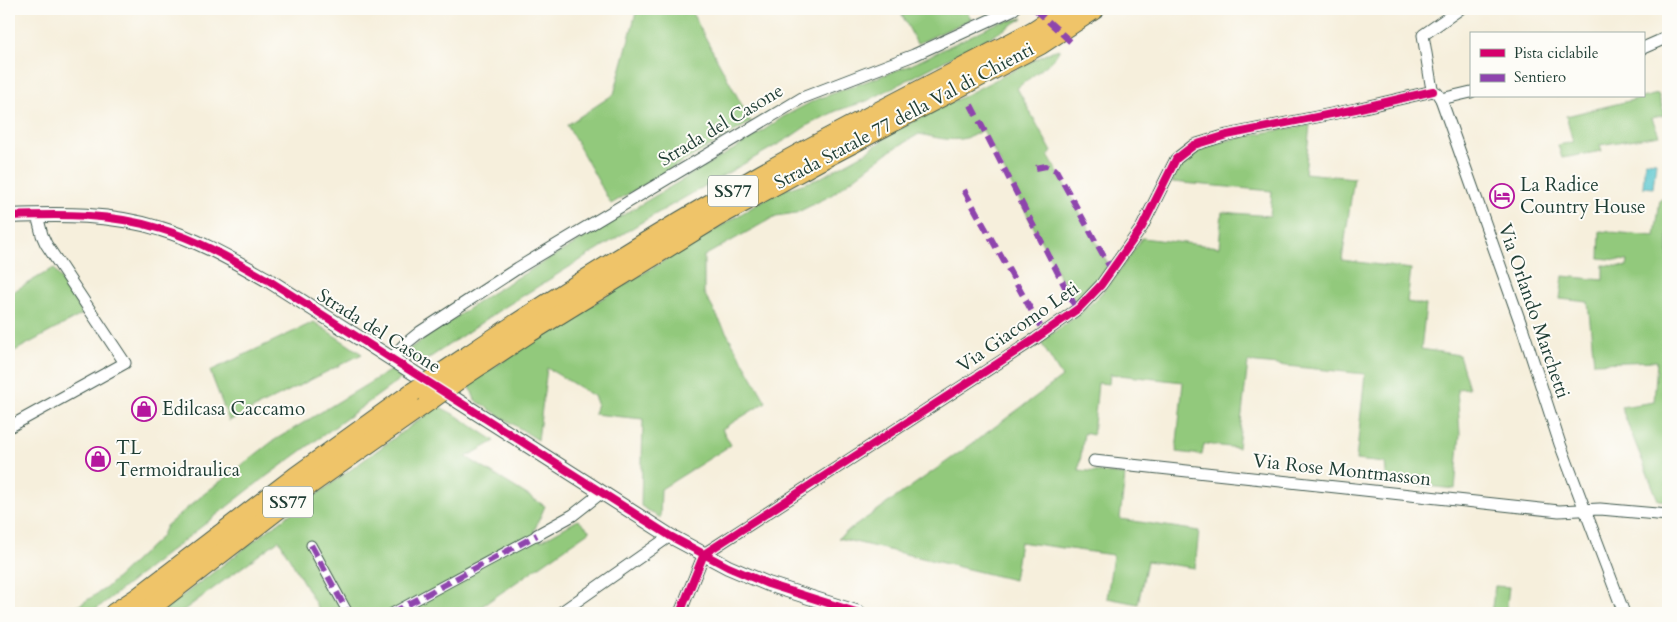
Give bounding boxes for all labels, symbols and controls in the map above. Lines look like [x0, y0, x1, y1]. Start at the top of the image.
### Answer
legend [1470, 32, 1644, 98]
street label: Strada Statale 77 della Val di Chienti [770, 36, 1038, 196]
text: Pista ciclabile [1514, 43, 1599, 63]
text: Sentiero [1514, 67, 1566, 87]
street label: Strada del Casone [654, 77, 788, 173]
place label: La Radice Country House [1520, 172, 1646, 220]
road number: SS77 [708, 176, 758, 207]
hotel icon: La Radice Country House [1489, 183, 1515, 209]
street label: Via Orlando Marchetti [1492, 220, 1576, 402]
street label: Via Giacomo Leti [952, 275, 1084, 379]
street label: Strada del Casone [312, 282, 446, 380]
shop icon: Edilcasa Caccamo [131, 396, 157, 422]
place label: Edilcasa Caccamo [162, 396, 305, 422]
place label: TL Termoidraulica [116, 435, 240, 483]
shop icon: TL Termoidraulica [85, 446, 111, 472]
street label: Via Rose Montmasson [1252, 448, 1433, 492]
road number: SS77 [263, 487, 313, 518]

